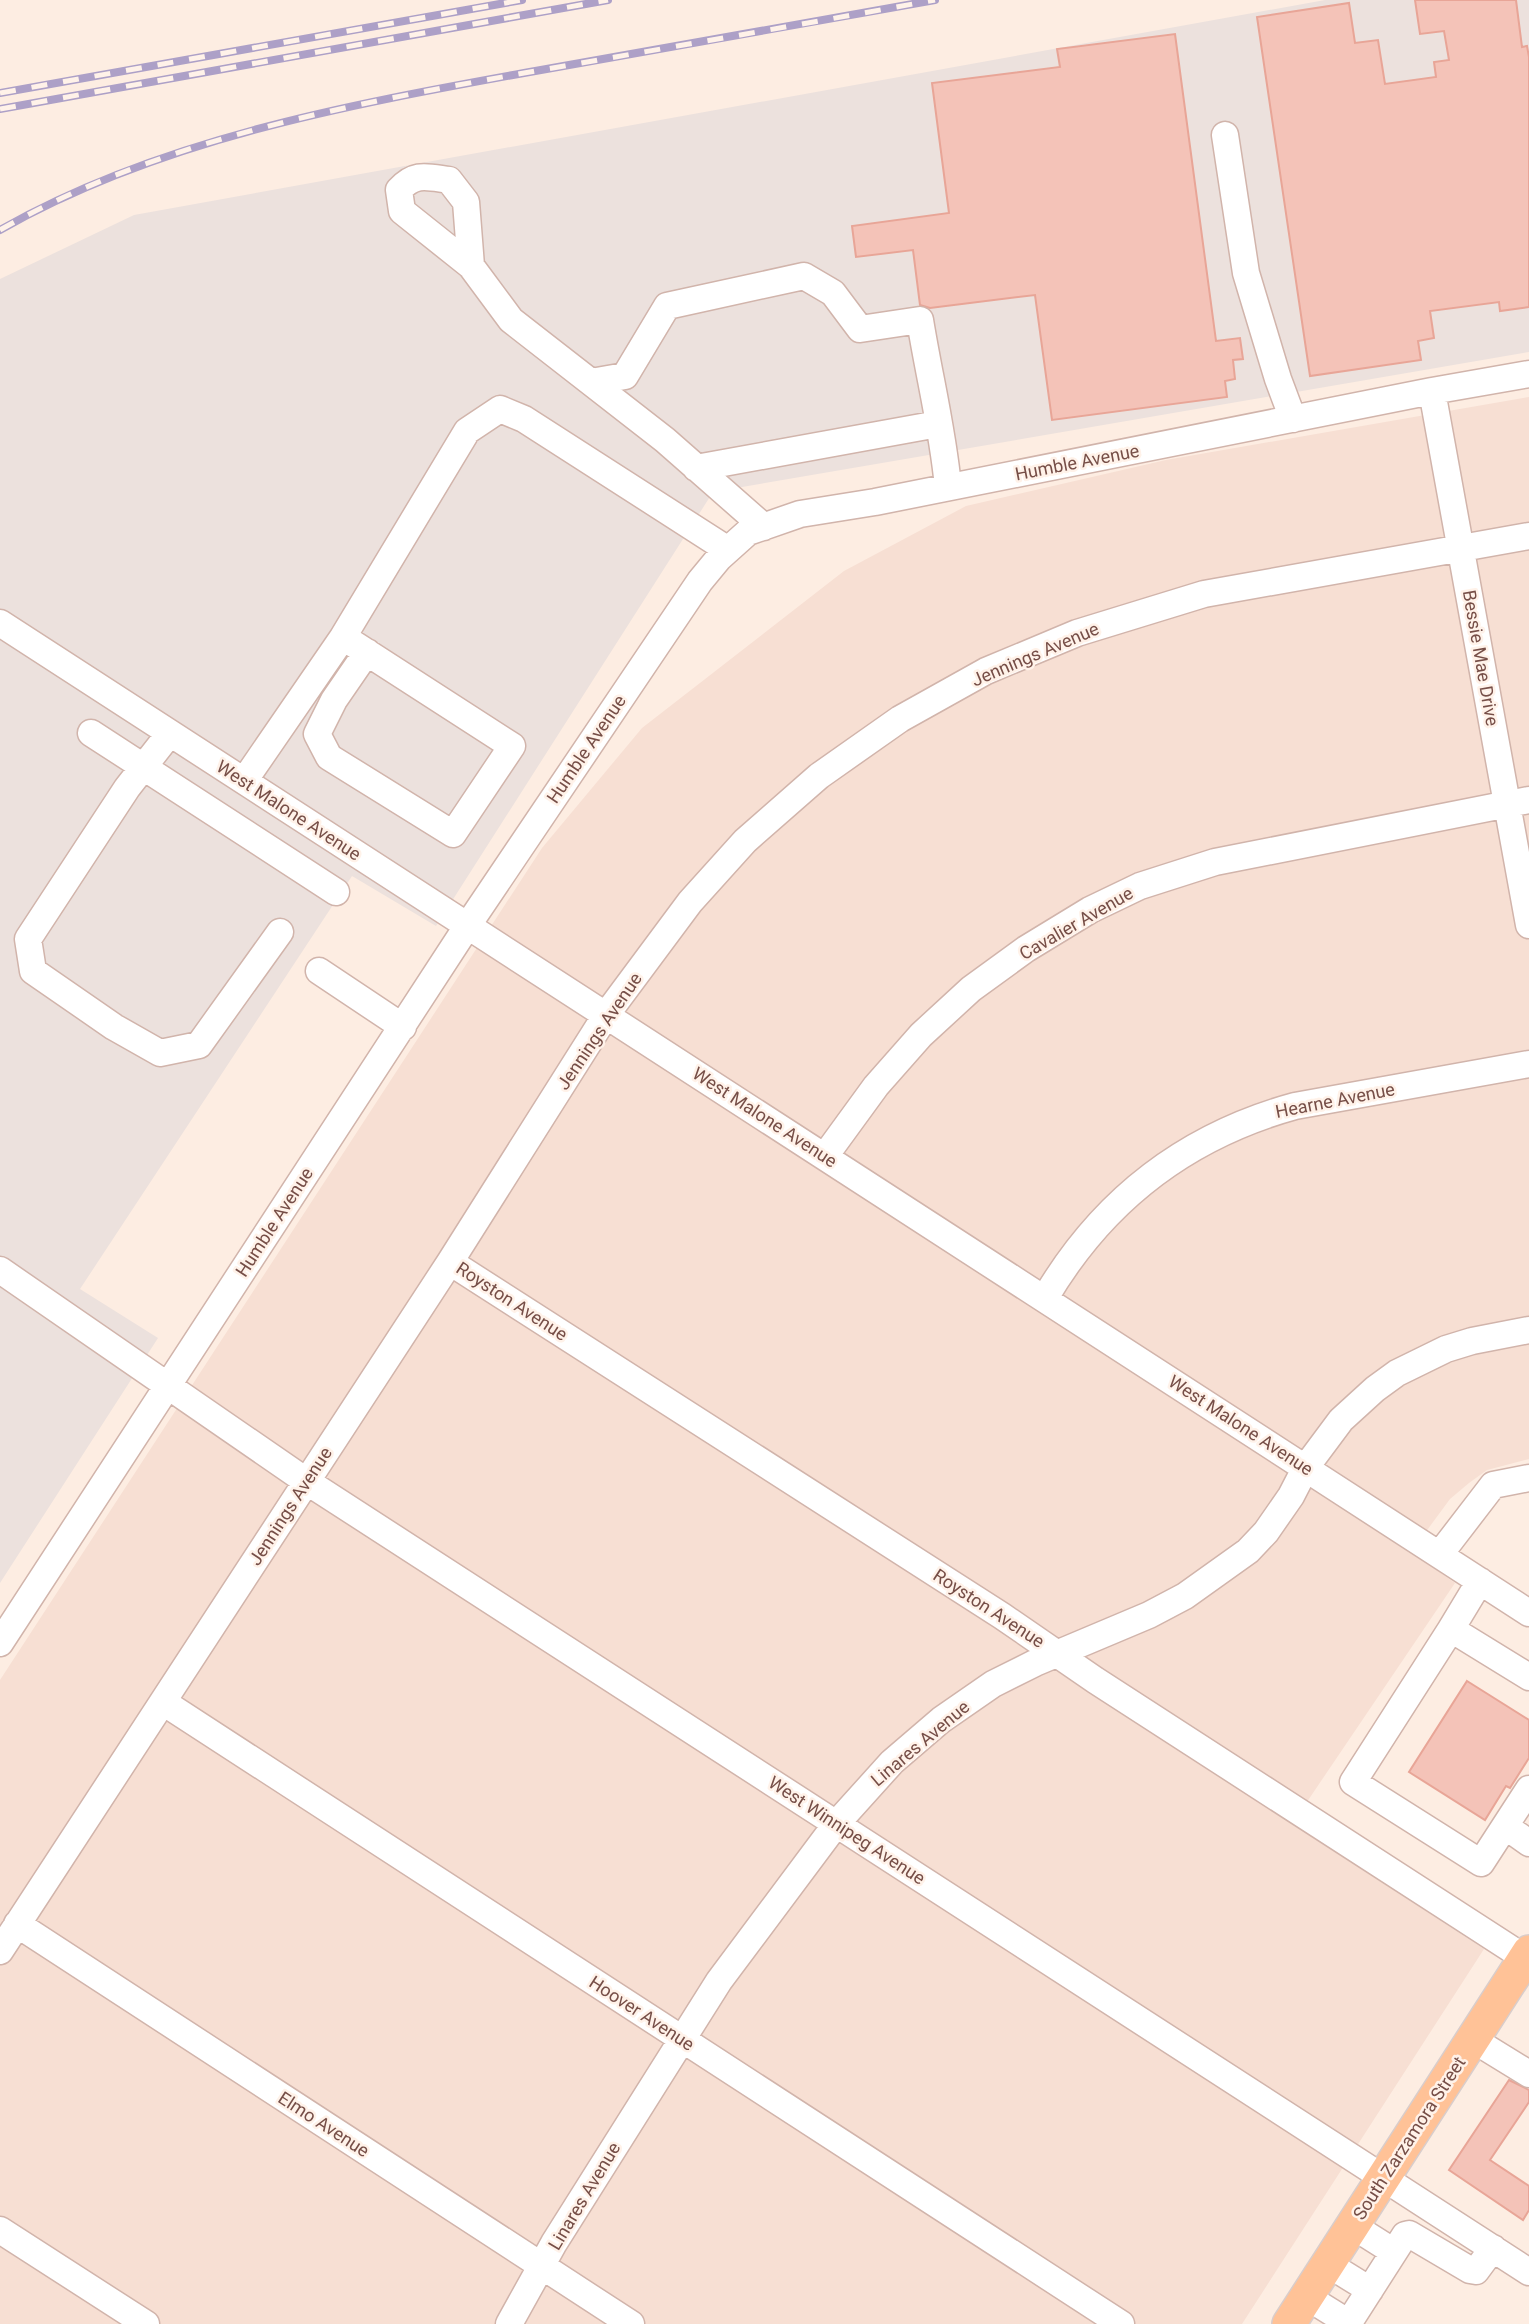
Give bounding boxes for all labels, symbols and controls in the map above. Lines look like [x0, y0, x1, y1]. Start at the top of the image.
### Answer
street label: Humble Avenue [1013, 440, 1141, 484]
street label: Bessie Mae Drive [1459, 588, 1503, 728]
street label: Jennings Avenue [968, 618, 1102, 690]
street label: Humble Avenue [542, 691, 630, 807]
street label: West Malone Avenue [213, 755, 365, 865]
street label: Cavalier Avenue [1016, 882, 1136, 964]
street label: Jennings Avenue [552, 969, 646, 1093]
street label: West Malone Avenue [689, 1062, 841, 1172]
street label: Hearne Avenue [1274, 1078, 1396, 1122]
street label: Humble Avenue [231, 1163, 317, 1281]
street label: Royston Avenue [452, 1257, 572, 1345]
street label: West Malone Avenue [1165, 1370, 1317, 1480]
street label: Jennings Avenue [244, 1443, 336, 1569]
street label: Royston Avenue [929, 1564, 1049, 1652]
street label: Linares Avenue [867, 1696, 973, 1790]
street label: West Winnipeg Avenue [765, 1771, 929, 1889]
street label: Hoover Avenue [586, 1971, 698, 2055]
street label: South Zarzamora Street [1348, 2052, 1470, 2223]
street label: Elmo Avenue [275, 2087, 373, 2161]
street label: Linares Avenue [544, 2138, 624, 2254]

